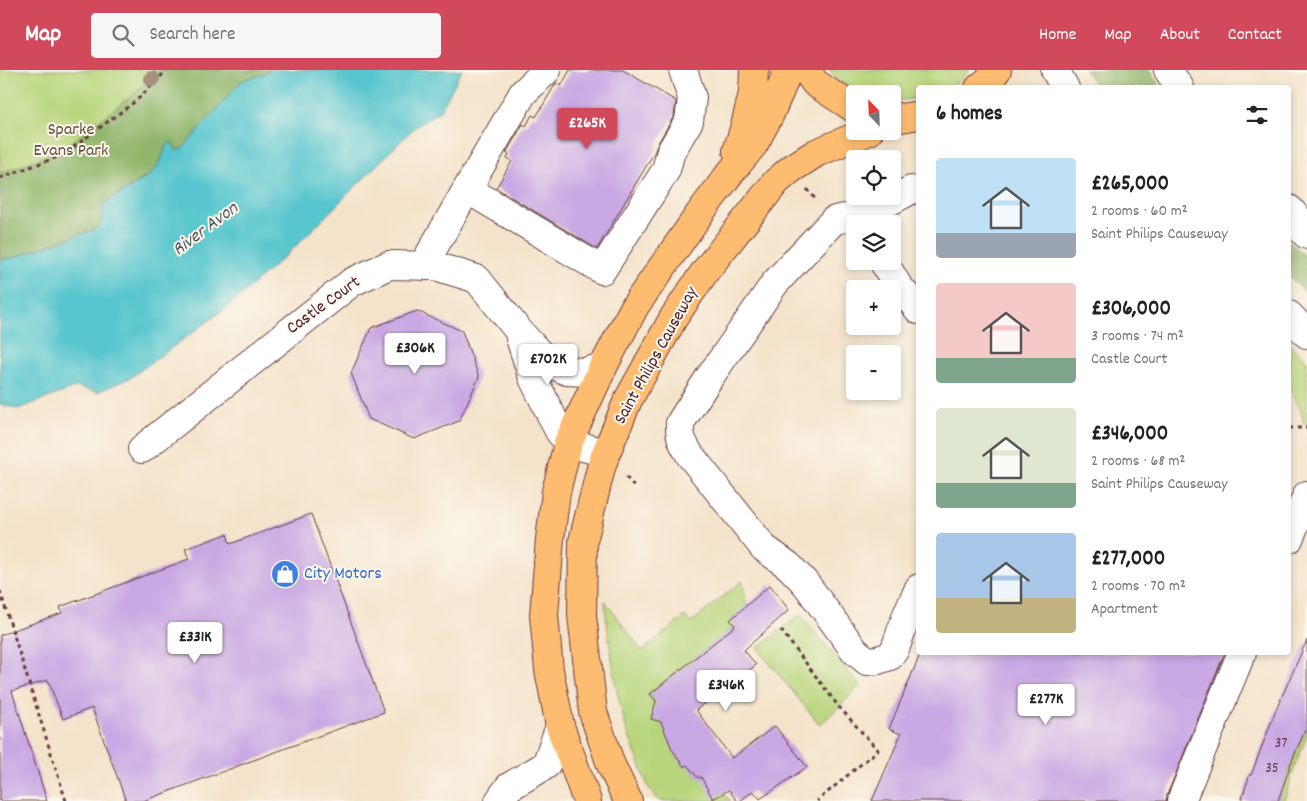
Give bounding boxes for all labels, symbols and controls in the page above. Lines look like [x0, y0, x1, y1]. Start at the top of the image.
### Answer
search box [91, 13, 441, 58]
text: Map [25, 18, 61, 52]
icon: search [109, 21, 137, 49]
text: Search here [149, 22, 235, 49]
text: Home [1039, 23, 1076, 48]
text: Map [1104, 23, 1132, 48]
text: About [1160, 23, 1200, 48]
text: Contact [1228, 23, 1282, 48]
north arrow [846, 85, 901, 140]
map controls [846, 85, 901, 400]
text: 6 homes [936, 100, 1003, 130]
icon: filters [1243, 101, 1271, 129]
pin: £265K [552, 108, 622, 150]
text: £265K [568, 112, 606, 135]
park label: Sparke Evans Park [34, 118, 108, 164]
button: locate [846, 150, 901, 205]
text: £265,000 [1091, 170, 1169, 200]
icon: home [976, 178, 1036, 238]
water label: River Avon [168, 196, 245, 264]
text: 2 rooms · 60 m² [1091, 200, 1188, 223]
button: layers [846, 215, 901, 270]
text: Saint Philips Causeway [1091, 223, 1228, 246]
street label: Castle Court [282, 270, 366, 341]
button: + [846, 280, 901, 335]
street label: Saint Philips Causeway [609, 282, 706, 429]
text: £306,000 [1091, 295, 1171, 325]
icon: home [976, 303, 1036, 363]
text: 3 rooms · 74 m² [1091, 325, 1184, 348]
pin: £306K [380, 332, 450, 375]
text: £306K [395, 337, 435, 360]
pin: £702K [513, 344, 583, 386]
button: − [846, 345, 901, 400]
text: £702K [529, 348, 567, 371]
text: Castle Court [1091, 348, 1167, 371]
text: £346,000 [1091, 420, 1168, 450]
icon: home [976, 428, 1036, 488]
text: 2 rooms · 68 m² [1091, 450, 1185, 473]
text: Saint Philips Causeway [1091, 473, 1228, 496]
text: £277,000 [1091, 545, 1165, 575]
icon: home [976, 553, 1036, 613]
shop icon: City Motors [270, 559, 300, 589]
place label: City Motors [304, 562, 382, 587]
text: 2 rooms · 70 m² [1091, 575, 1186, 598]
text: Apartment [1091, 598, 1158, 621]
pin: £331K [160, 622, 230, 664]
text: £331K [178, 626, 212, 649]
pin: £346K [691, 670, 761, 712]
text: £346K [708, 674, 744, 697]
pin: £277K [1011, 684, 1081, 726]
text: £277K [1029, 688, 1063, 711]
house number: 37 [1275, 733, 1287, 755]
house number: 35 [1265, 758, 1279, 780]

